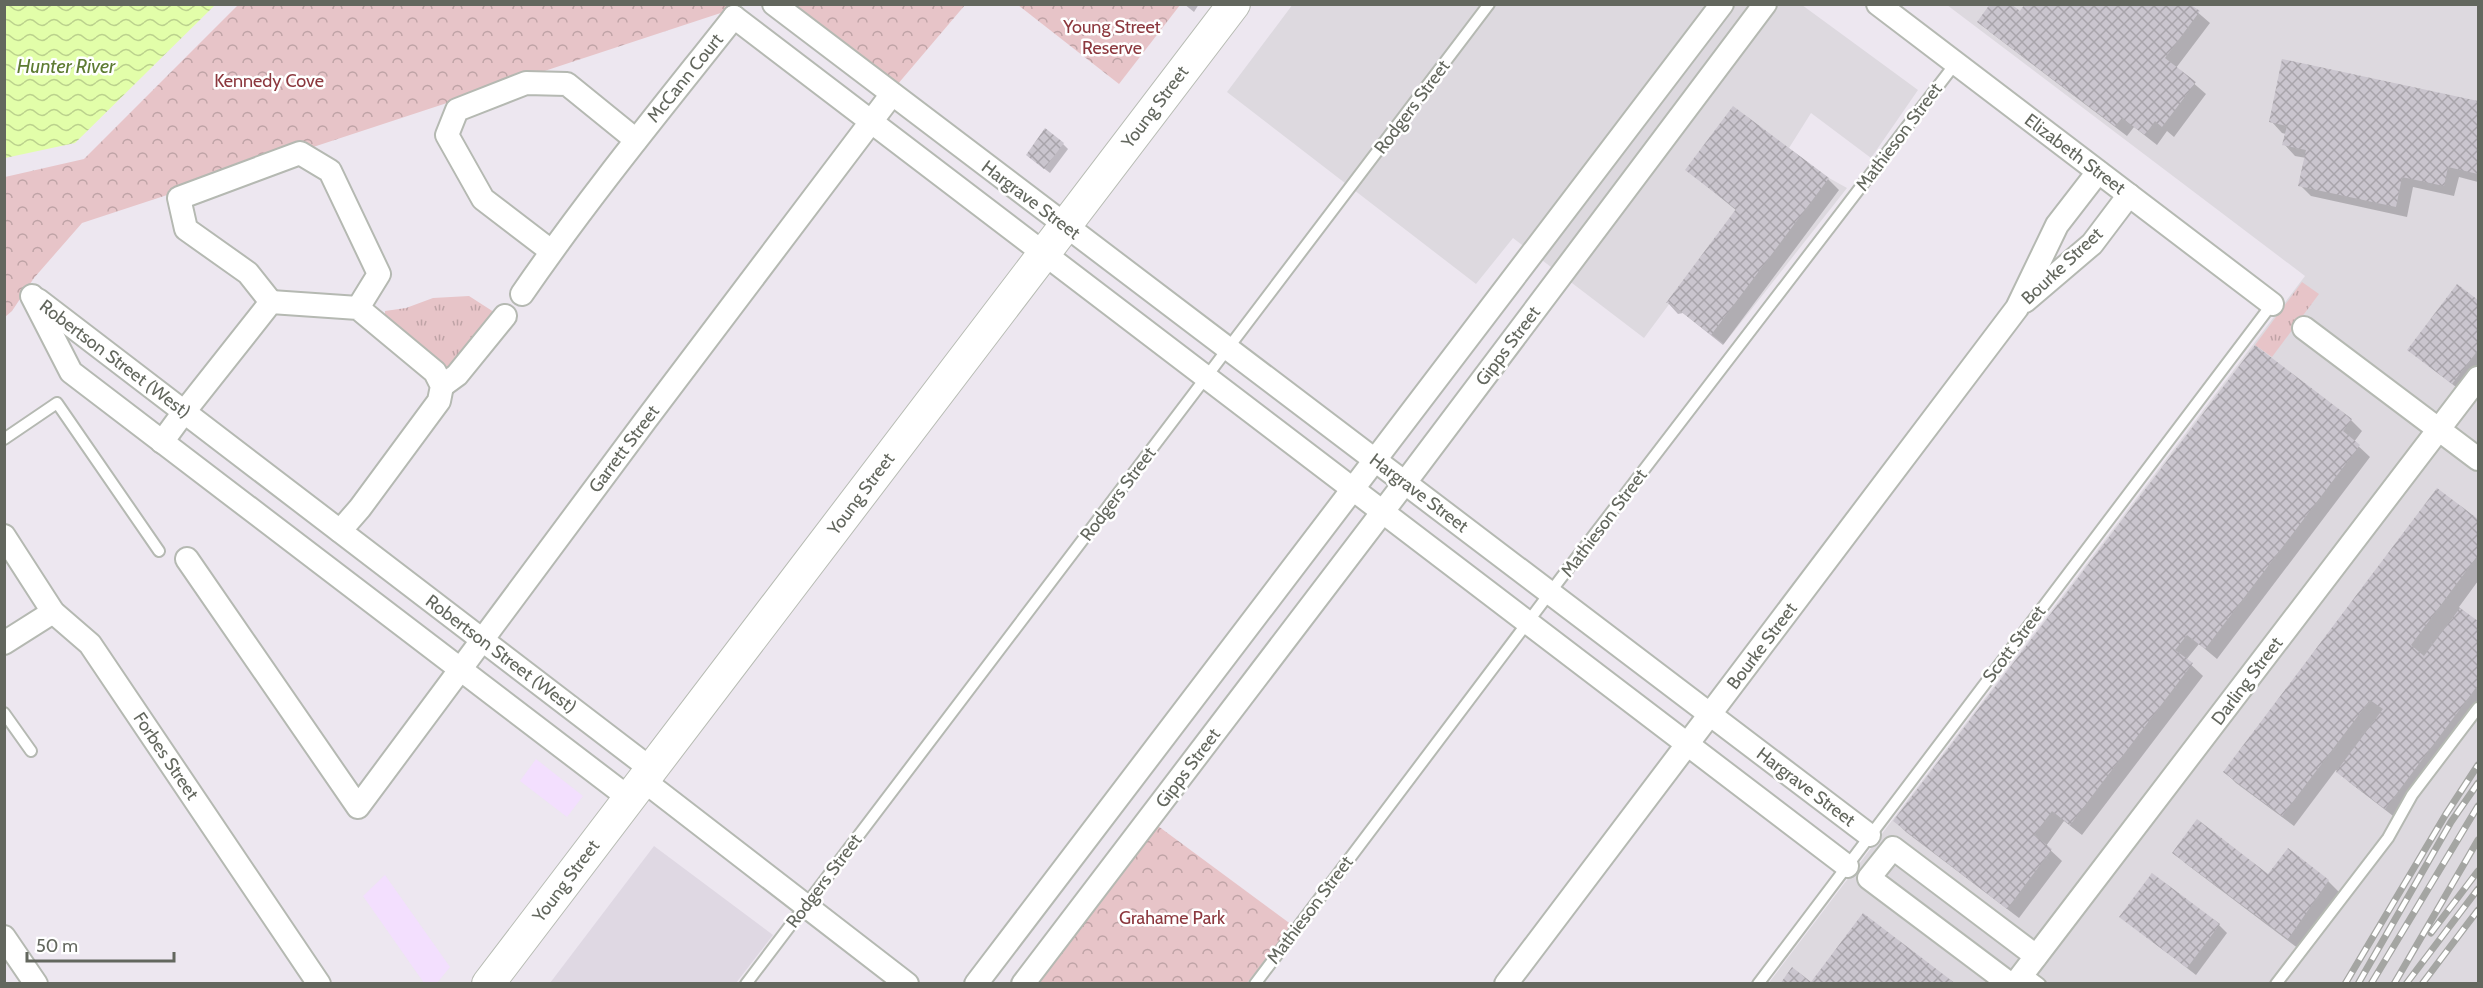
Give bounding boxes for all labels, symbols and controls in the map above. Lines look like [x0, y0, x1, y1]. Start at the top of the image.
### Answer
park label: Young Street Reserve [1062, 16, 1161, 59]
street label: McCann Court [642, 29, 728, 127]
water label: Hunter River [17, 54, 116, 78]
street label: Rodgers Street [1369, 56, 1455, 158]
street label: Young Street [1116, 62, 1193, 153]
park label: Kennedy Cove [214, 70, 324, 92]
street label: Mathieson Street [1851, 79, 1947, 195]
street label: Elizabeth Street [2020, 109, 2130, 199]
street label: Hargrave Street [977, 156, 1085, 244]
street label: Bourke Street [2017, 223, 2107, 309]
street label: Robertson Street (West) [35, 295, 195, 423]
street label: Gipps Street [1471, 302, 1545, 390]
street label: Garrett Street [584, 401, 664, 497]
street label: Rodgers Street [1075, 443, 1161, 545]
street label: Young Street [822, 449, 899, 540]
street label: Hargrave Street [1365, 449, 1473, 537]
street label: Mathieson Street [1556, 465, 1652, 581]
street label: Robertson Street (West) [421, 590, 581, 718]
street label: Bourke Street [1722, 598, 1802, 694]
street label: Scott Street [1978, 601, 2050, 687]
street label: Darling Street [2207, 633, 2287, 729]
street label: Forbes Street [129, 708, 203, 804]
street label: Gipps Street [1151, 724, 1225, 812]
street label: Hargrave Street [1752, 743, 1860, 831]
street label: Rodgers Street [781, 830, 867, 932]
street label: Young Street [527, 836, 604, 927]
street label: Mathieson Street [1262, 852, 1358, 968]
park label: Grahame Park [1119, 907, 1226, 929]
scale bar [27, 925, 174, 963]
text: 50 m [36, 935, 78, 957]

